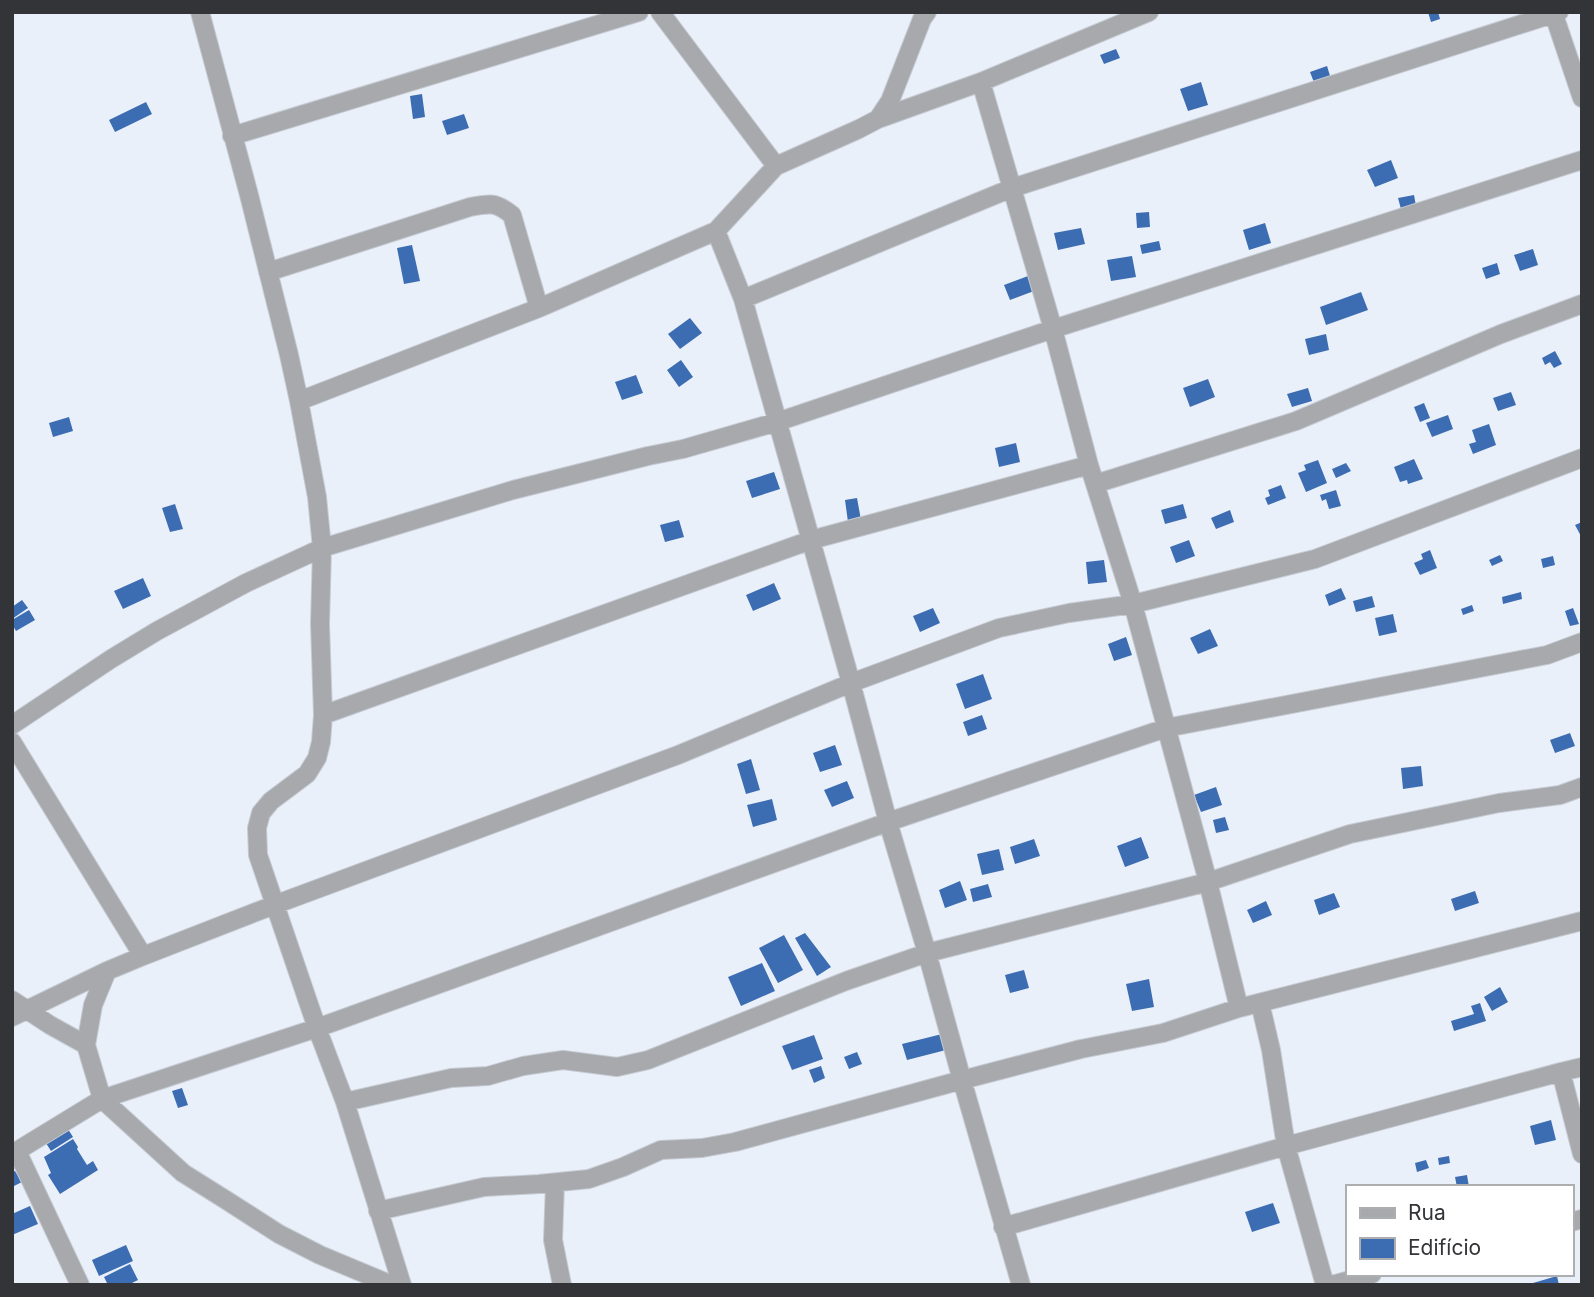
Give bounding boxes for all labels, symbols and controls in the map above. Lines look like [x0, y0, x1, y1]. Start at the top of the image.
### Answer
legend [1346, 1185, 1573, 1276]
text: Rua [1408, 1200, 1446, 1225]
text: Edifício [1408, 1235, 1481, 1260]

